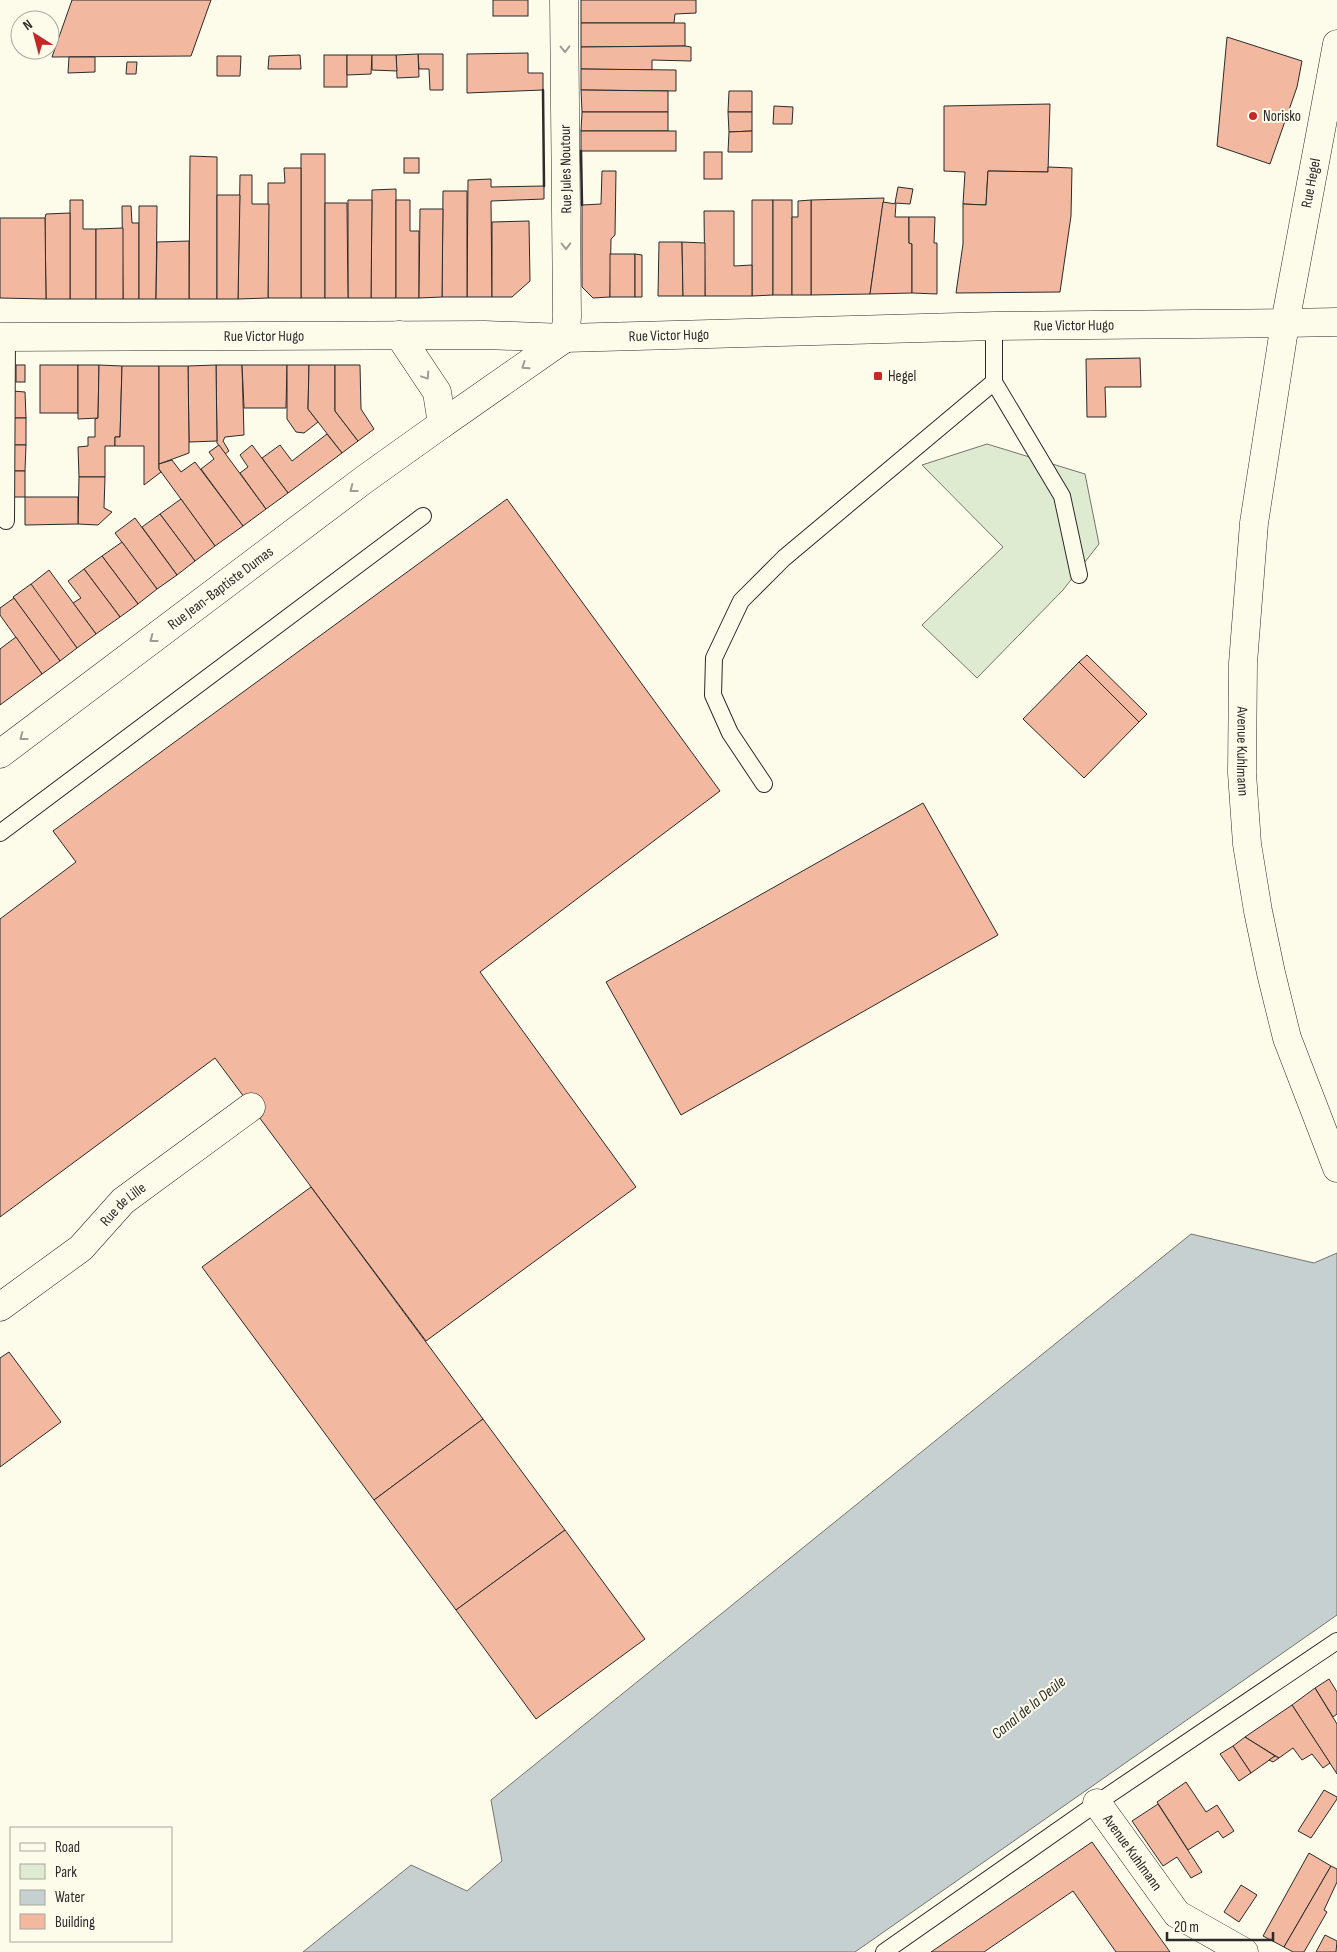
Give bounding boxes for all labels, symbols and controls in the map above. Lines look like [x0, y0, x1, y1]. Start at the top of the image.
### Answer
north arrow [10, 10, 60, 60]
text: N [20, 16, 36, 34]
one-way arrow [559, 45, 570, 53]
place label: Norisko [1263, 107, 1301, 126]
marker: Norisko [1247, 110, 1259, 122]
street label: Rue Jules Noutour [556, 124, 576, 214]
street label: Rue Hegel [1297, 157, 1325, 209]
one-way arrow [561, 242, 572, 250]
street label: Rue Victor Hugo [1033, 315, 1114, 335]
street label: Rue Victor Hugo [628, 324, 709, 346]
street label: Rue Victor Hugo [224, 326, 304, 346]
one-way arrow [521, 360, 531, 369]
place label: Hegel [888, 367, 916, 386]
one-way arrow [420, 370, 429, 380]
marker: Hegel [872, 370, 884, 382]
one-way arrow [349, 483, 358, 492]
street label: Rue Jean-Baptiste Dumas [164, 542, 277, 634]
one-way arrow [149, 633, 159, 642]
street label: Avenue Kuhlmann [1232, 706, 1253, 797]
one-way arrow [19, 731, 29, 740]
street label: Rue de Lille [96, 1178, 150, 1230]
water label: Canal de la Deûle [988, 1672, 1070, 1744]
street label: Avenue Kuhlmann [1098, 1810, 1167, 1894]
legend [10, 1827, 172, 1942]
text: Road [55, 1838, 80, 1857]
text: Park [55, 1863, 77, 1882]
text: Water [55, 1888, 86, 1907]
scale bar [1167, 1910, 1273, 1942]
text: Building [55, 1913, 95, 1932]
text: 20 m [1174, 1918, 1199, 1937]

